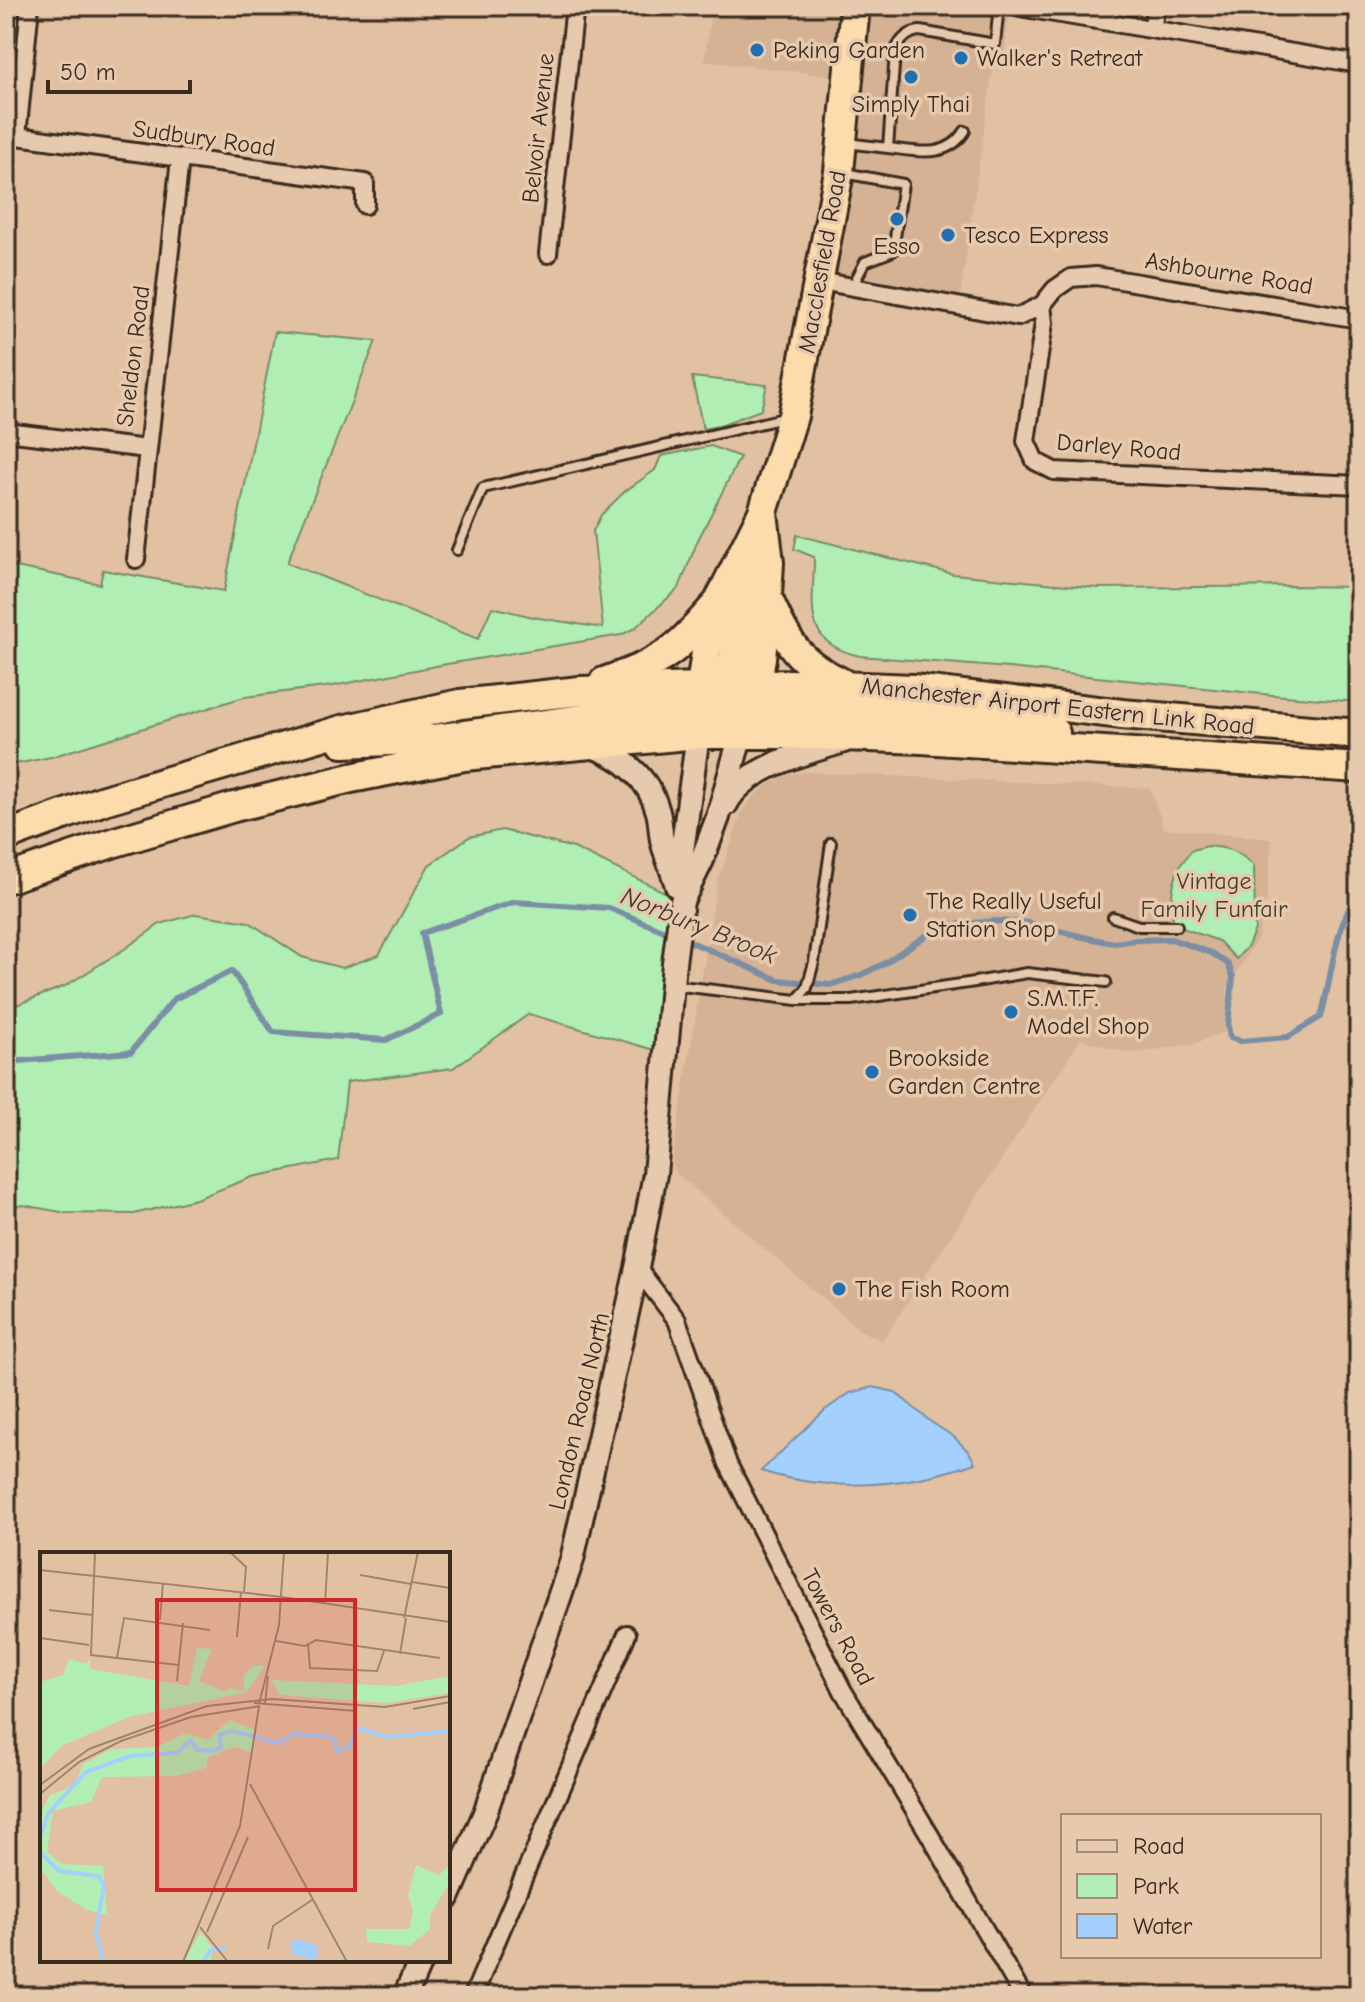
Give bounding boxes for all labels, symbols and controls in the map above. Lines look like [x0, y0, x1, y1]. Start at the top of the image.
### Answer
place label: Peking Garden [773, 36, 925, 64]
marker: Peking Garden [748, 41, 766, 59]
scale bar [48, 44, 190, 94]
place label: Walker's Retreat [977, 44, 1144, 72]
marker: Walker's Retreat [952, 49, 970, 67]
street label: Belvoir Avenue [516, 52, 560, 204]
text: 50 m [60, 58, 116, 86]
marker: Simply Thai [902, 68, 920, 86]
place label: Simply Thai [852, 90, 970, 118]
street label: Sudbury Road [131, 114, 277, 162]
street label: Macclesfield Road [792, 168, 852, 356]
marker: Esso [888, 210, 906, 228]
place label: Tesco Express [964, 221, 1108, 249]
marker: Tesco Express [939, 226, 957, 244]
place label: Esso [873, 232, 921, 260]
street label: Ashbourne Road [1143, 246, 1315, 300]
street label: Sheldon Road [110, 284, 156, 428]
street label: Darley Road [1056, 428, 1182, 466]
street label: Manchester Airport Eastern Link Road [860, 671, 1256, 741]
park label: Vintage Family Funfair [1140, 867, 1288, 923]
water label: Norbury Brook [616, 881, 781, 971]
place label: The Really Useful Station Shop [926, 887, 1102, 943]
marker: The Really Useful Station Shop [901, 906, 919, 924]
place label: S.M.T.F. Model Shop [1027, 984, 1149, 1040]
marker: S.M.T.F. Model Shop [1002, 1003, 1020, 1021]
place label: Brookside Garden Centre [888, 1044, 1040, 1100]
marker: Brookside Garden Centre [863, 1063, 881, 1081]
place label: The Fish Room [855, 1275, 1010, 1303]
marker: The Fish Room [830, 1280, 848, 1298]
street label: London Road North [543, 1310, 615, 1512]
inset map [40, 1552, 450, 1962]
street label: Towers Road [796, 1564, 880, 1690]
legend [1061, 1814, 1321, 1958]
text: Road [1133, 1832, 1185, 1860]
text: Park [1133, 1872, 1179, 1900]
text: Water [1133, 1912, 1193, 1940]

